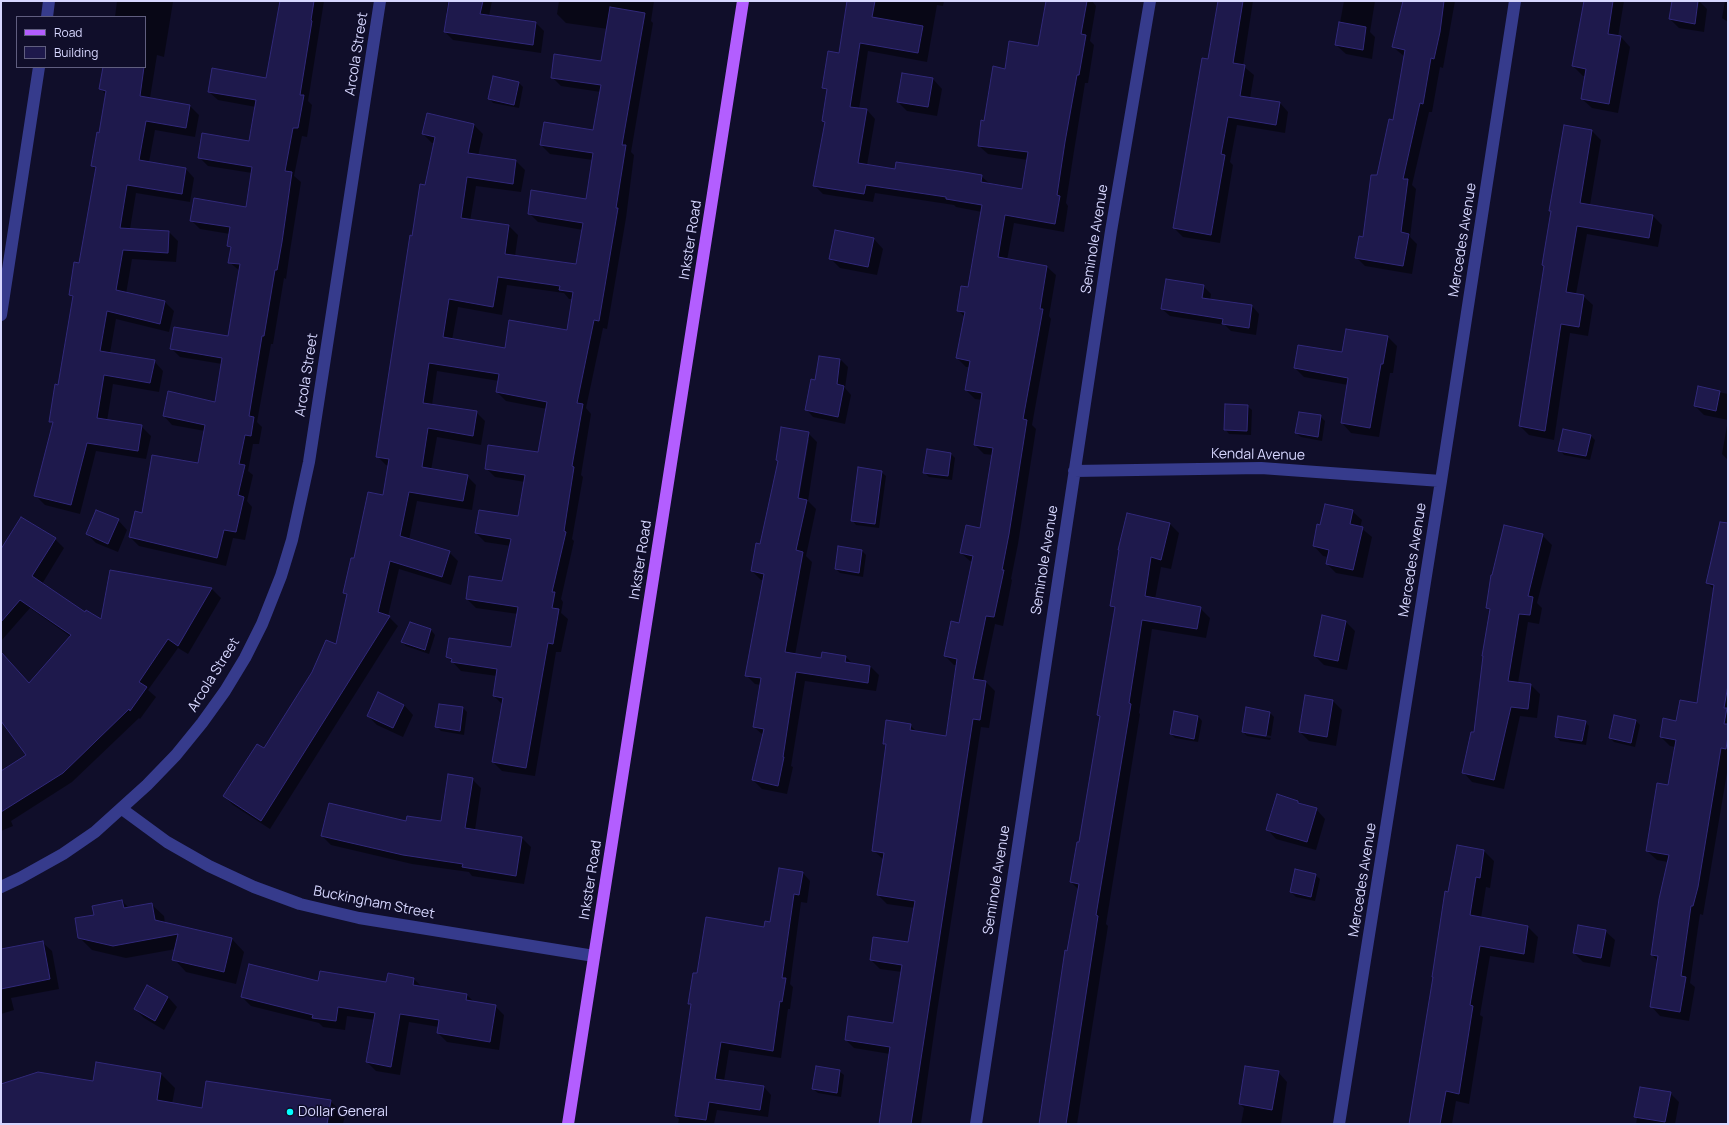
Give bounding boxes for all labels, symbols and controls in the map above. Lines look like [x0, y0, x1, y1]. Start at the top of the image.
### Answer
street label: Arcola Street [342, 11, 372, 97]
legend [16, 16, 146, 68]
text: Road [54, 24, 82, 41]
text: Building [54, 44, 98, 61]
street label: Mercedes Avenue [1446, 182, 1480, 298]
street label: Seminole Avenue [1078, 183, 1112, 295]
street label: Inkster Road [676, 199, 706, 281]
street label: Arcola Street [292, 332, 322, 418]
street label: Kendal Avenue [1211, 446, 1305, 464]
street label: Mercedes Avenue [1396, 502, 1430, 618]
street label: Seminole Avenue [1028, 504, 1062, 616]
street label: Inkster Road [626, 519, 656, 601]
street label: Arcola Street [184, 635, 244, 715]
street label: Mercedes Avenue [1346, 822, 1380, 938]
street label: Seminole Avenue [980, 824, 1014, 936]
street label: Inkster Road [576, 839, 606, 921]
street label: Buckingham Street [312, 883, 436, 923]
place label: Dollar General [298, 1104, 388, 1120]
marker: Dollar General [285, 1107, 295, 1117]

